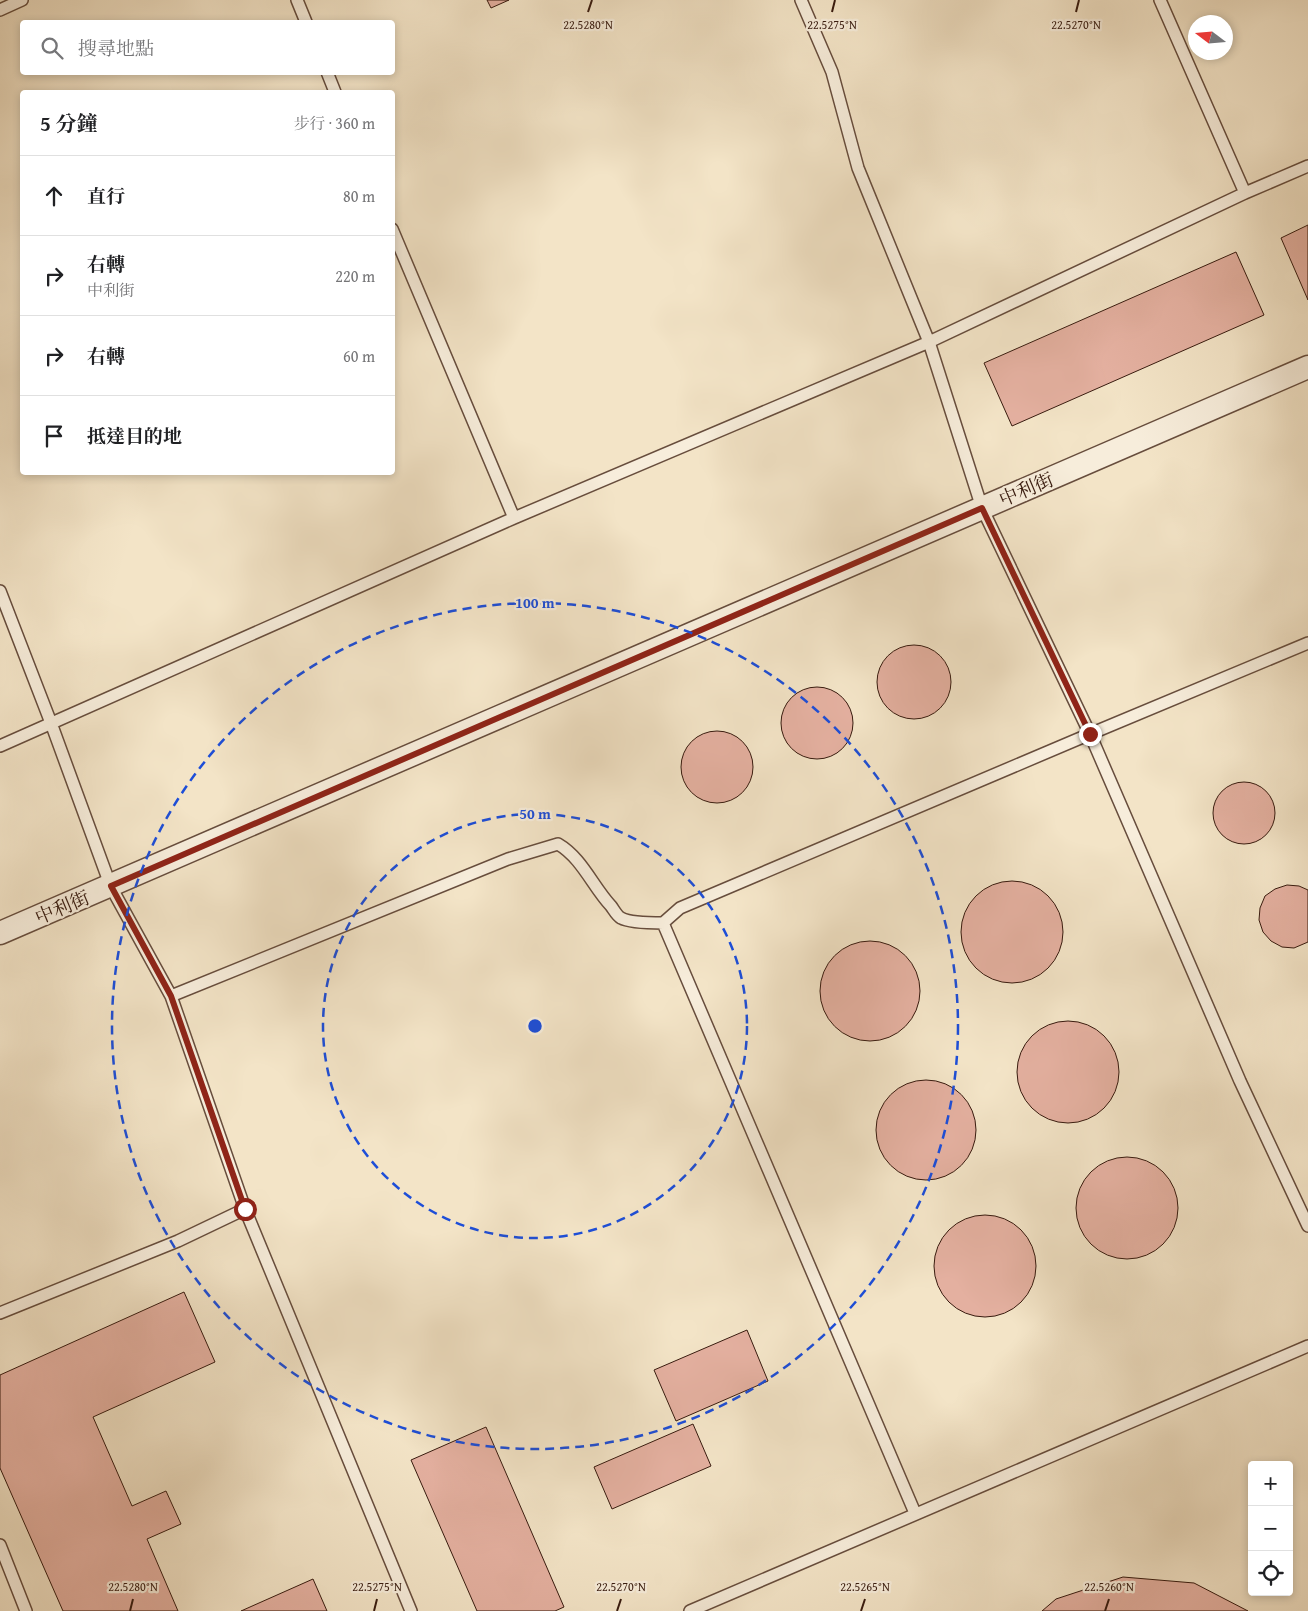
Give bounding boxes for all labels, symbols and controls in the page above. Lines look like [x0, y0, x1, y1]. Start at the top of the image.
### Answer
north arrow [1188, 15, 1233, 60]
text: 22.5280°N [563, 16, 613, 33]
text: 22.5275°N [807, 16, 857, 33]
text: 22.5270°N [1051, 16, 1101, 33]
search box [20, 20, 395, 75]
icon: search [38, 34, 66, 62]
text: 搜尋地點 [78, 34, 154, 62]
text: 5 分鐘 [40, 108, 98, 139]
text: 步行 · 360 m [294, 111, 375, 135]
icon: ahead [40, 182, 68, 210]
text: 直行 [87, 182, 125, 210]
text: 80 m [343, 184, 375, 208]
text: 右轉 [87, 250, 125, 278]
icon: right [40, 262, 68, 290]
text: 220 m [335, 264, 375, 288]
text: 中利街 [87, 278, 135, 302]
icon: right [40, 342, 68, 370]
text: 右轉 [87, 342, 125, 370]
text: 60 m [343, 344, 375, 368]
icon: arrive [40, 422, 68, 450]
text: 抵達目的地 [87, 422, 182, 450]
street label: 中利街 [994, 465, 1058, 513]
text: 100 m [515, 592, 555, 613]
route end [1079, 723, 1102, 746]
text: 50 m [519, 803, 551, 824]
street label: 中利街 [30, 883, 94, 931]
centre of rings [526, 1017, 544, 1035]
route start [234, 1198, 257, 1221]
map controls [1248, 1461, 1293, 1596]
button: + [1248, 1461, 1293, 1506]
button: − [1248, 1506, 1293, 1551]
button: locate [1248, 1551, 1293, 1596]
text: 22.5280°N [108, 1578, 158, 1595]
text: 22.5275°N [352, 1578, 402, 1595]
text: 22.5270°N [596, 1578, 646, 1595]
text: 22.5265°N [840, 1578, 890, 1595]
text: 22.5260°N [1084, 1578, 1134, 1595]

